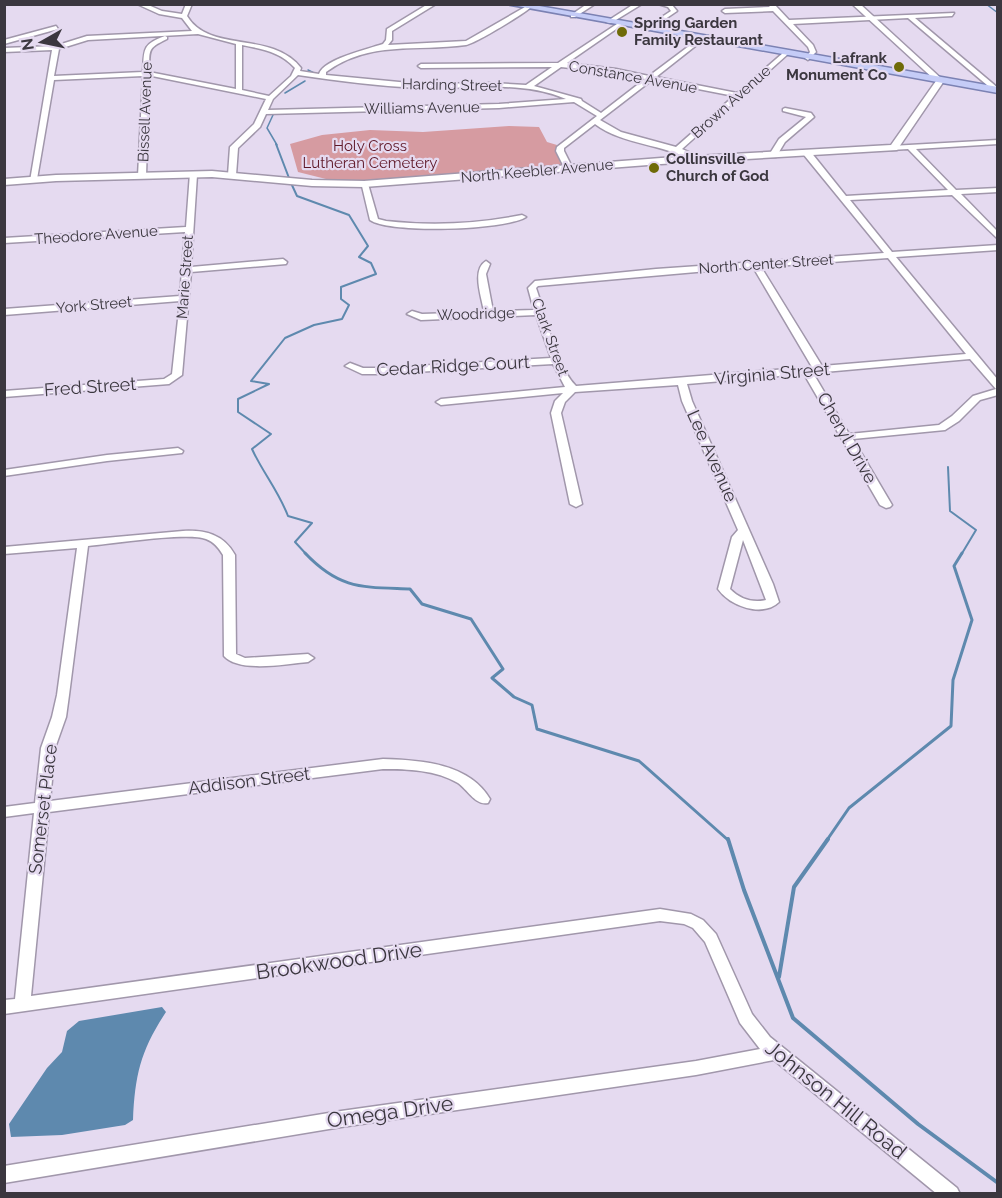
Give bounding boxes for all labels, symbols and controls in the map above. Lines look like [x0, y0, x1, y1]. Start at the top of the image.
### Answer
north arrow [12, 12, 72, 72]
place label: Spring Garden Family Restaurant [634, 14, 763, 49]
marker: Spring Garden Family Restaurant [615, 25, 629, 39]
text: N [17, 37, 38, 52]
place label: Lafrank Monument Co [786, 49, 888, 84]
street label: Constance Avenue [567, 57, 699, 97]
marker: Lafrank Monument Co [892, 60, 906, 74]
street label: Bissell Avenue [134, 61, 156, 162]
street label: Brown Avenue [688, 62, 775, 142]
street label: Harding Street [402, 75, 502, 95]
street label: Williams Avenue [364, 98, 480, 118]
park label: Holy Cross Lutheran Cemetery [303, 137, 437, 172]
place label: Collinsville Church of God [666, 150, 769, 185]
street label: North Keebler Avenue [460, 155, 614, 187]
marker: Collinsville Church of God [647, 161, 661, 175]
street label: Theodore Avenue [34, 222, 159, 248]
street label: Marie Street [173, 234, 197, 320]
street label: North Center Street [698, 250, 834, 278]
street label: York Street [55, 293, 133, 317]
street label: Clark Street [528, 296, 572, 378]
street label: Woodridge [437, 304, 515, 324]
street label: Cedar Ridge Court [376, 351, 530, 380]
street label: Virginia Street [713, 358, 831, 389]
street label: Fred Street [43, 373, 137, 400]
street label: Cheryl Drive [813, 389, 882, 487]
street label: Lee Avenue [683, 406, 742, 506]
street label: Somerset Place [24, 742, 61, 875]
street label: Addison Street [187, 763, 311, 798]
street label: Brookwood Drive [254, 936, 424, 985]
street label: Johnson Hill Road [761, 1035, 912, 1164]
street label: Omega Drive [325, 1090, 455, 1133]

